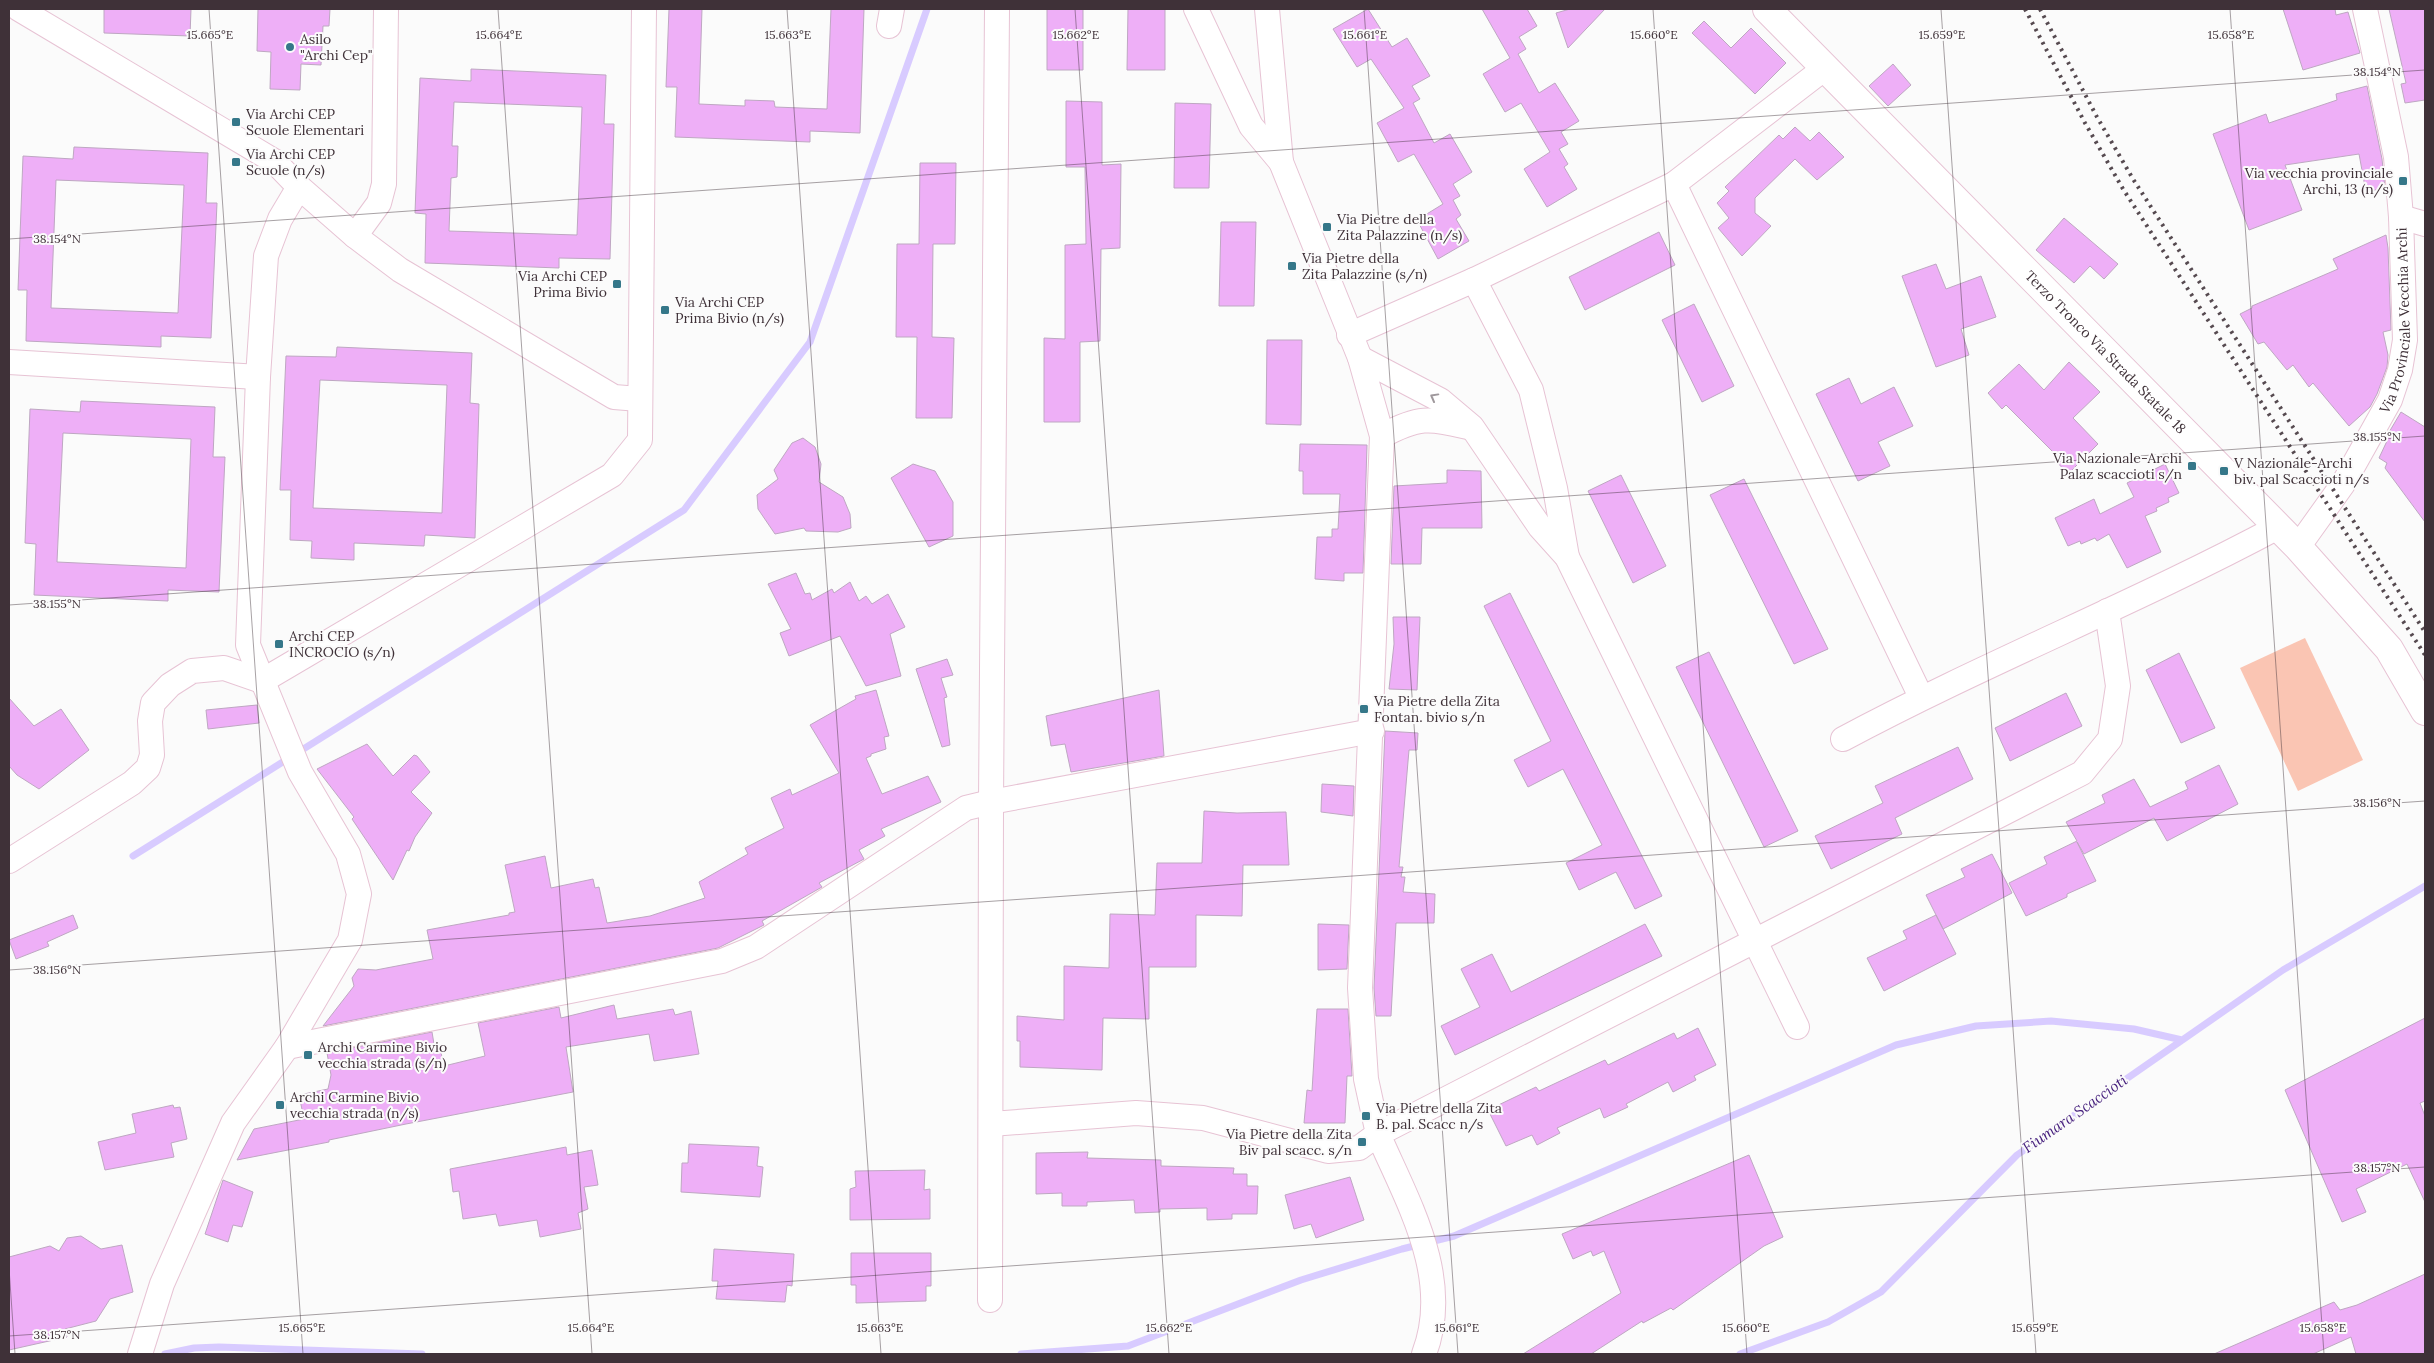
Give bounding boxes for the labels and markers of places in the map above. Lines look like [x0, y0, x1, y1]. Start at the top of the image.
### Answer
place label: Asilo "Archi Cep" [299, 30, 373, 64]
marker: Asilo "Archi Cep" [284, 41, 296, 53]
place label: Via Archi CEP Scuole Elementari [245, 105, 364, 139]
marker: Via Archi CEP Scuole Elementari [230, 116, 242, 128]
place label: Via Archi CEP Scuole (n/s) [245, 145, 335, 179]
marker: Via Archi CEP Scuole (n/s) [230, 156, 242, 168]
place label: Via vecchia provinciale Archi, 13 (n/s) [2244, 164, 2393, 198]
marker: Via vecchia provinciale Archi, 13 (n/s) [2397, 175, 2409, 187]
place label: Via Pietre della Zita Palazzine (n/s) [1336, 210, 1462, 244]
marker: Via Pietre della Zita Palazzine (n/s) [1321, 221, 1333, 233]
place label: Via Pietre della Zita Palazzine (s/n) [1301, 249, 1427, 283]
marker: Via Pietre della Zita Palazzine (s/n) [1286, 260, 1298, 272]
place label: Via Archi CEP Prima Bivio [517, 267, 608, 301]
marker: Via Archi CEP Prima Bivio [611, 278, 623, 290]
place label: Via Archi CEP Prima Bivio (n/s) [674, 293, 784, 327]
marker: Via Archi CEP Prima Bivio (n/s) [659, 304, 671, 316]
place label: Via Nazionale-Archi Palaz scaccioti s/n [2052, 449, 2182, 483]
place label: V Nazionale-Archi biv. pal Scaccioti n/s [2233, 454, 2369, 488]
marker: Via Nazionale-Archi Palaz scaccioti s/n [2186, 460, 2198, 472]
marker: V Nazionale-Archi biv. pal Scaccioti n/s [2218, 465, 2230, 477]
place label: Archi CEP INCROCIO (s/n) [288, 627, 395, 661]
marker: Archi CEP INCROCIO (s/n) [273, 638, 285, 650]
place label: Via Pietre della Zita Fontan. bivio s/n [1373, 692, 1500, 726]
marker: Via Pietre della Zita Fontan. bivio s/n [1358, 703, 1370, 715]
place label: Archi Carmine Bivio vecchia strada (s/n) [317, 1038, 447, 1072]
marker: Archi Carmine Bivio vecchia strada (s/n) [302, 1049, 314, 1061]
place label: Archi Carmine Bivio vecchia strada (n/s) [289, 1088, 419, 1122]
marker: Archi Carmine Bivio vecchia strada (n/s) [274, 1099, 286, 1111]
place label: Via Pietre della Zita B. pal. Scacc n/s [1375, 1099, 1502, 1133]
marker: Via Pietre della Zita B. pal. Scacc n/s [1360, 1110, 1372, 1122]
place label: Via Pietre della Zita Biv pal scacc. s/n [1225, 1125, 1352, 1159]
marker: Via Pietre della Zita Biv pal scacc. s/n [1356, 1136, 1368, 1148]

